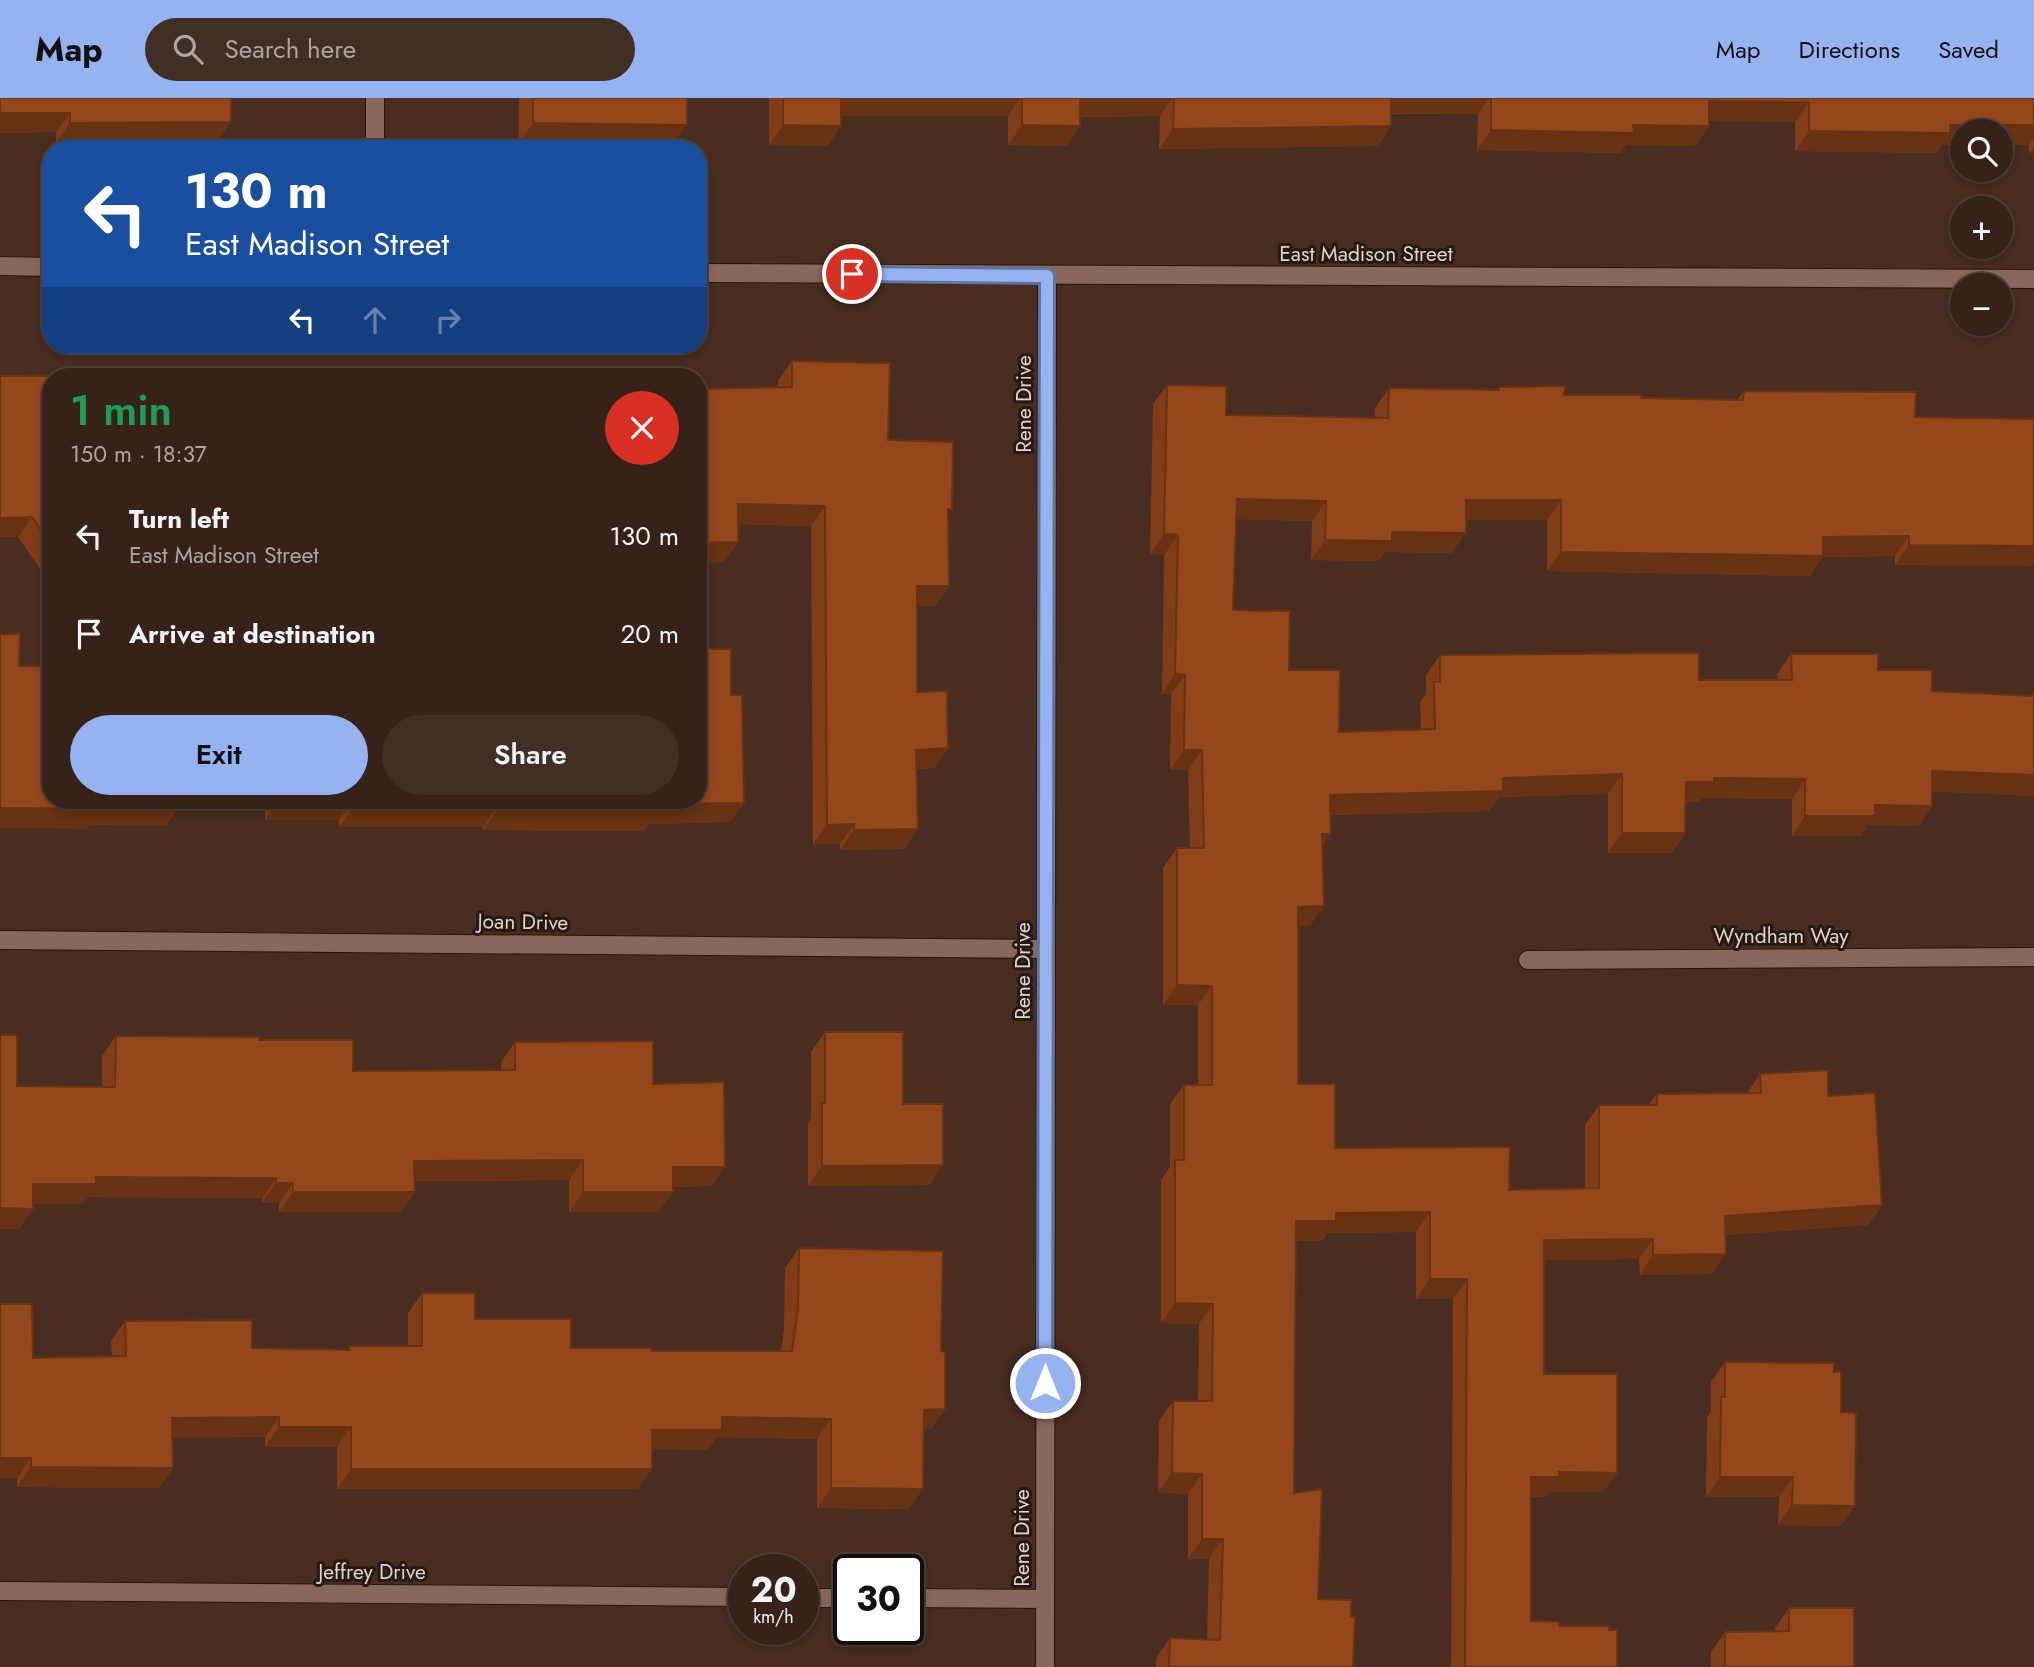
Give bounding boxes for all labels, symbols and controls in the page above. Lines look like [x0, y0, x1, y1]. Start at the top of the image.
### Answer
search box [145, 18, 635, 81]
text: Map [35, 26, 103, 73]
icon: search [169, 30, 207, 68]
text: Search here [225, 30, 356, 68]
text: Map [1716, 32, 1761, 67]
text: Directions [1799, 32, 1900, 67]
text: Saved [1938, 32, 1999, 67]
map controls [1950, 119, 2013, 336]
button: search [1950, 119, 2013, 182]
text: 130 m [185, 156, 328, 226]
icon: left [70, 168, 161, 259]
button: + [1950, 196, 2013, 259]
text: East Madison Street [185, 221, 449, 267]
street label: East Madison Street [1279, 239, 1453, 269]
pin [822, 244, 882, 304]
icon: arrive [833, 255, 871, 293]
button: − [1950, 273, 2013, 336]
icon: left [283, 301, 321, 339]
icon: ahead [356, 301, 394, 339]
icon: right [429, 301, 467, 339]
street label: Rene Drive [1009, 355, 1039, 453]
text: 1 min [70, 380, 172, 441]
button: close [605, 391, 679, 465]
text: 150 m · 18:37 [70, 437, 207, 471]
text: Turn left [129, 500, 229, 538]
icon: left [70, 517, 108, 555]
text: 130 m [609, 517, 679, 555]
text: East Madison Street [129, 538, 319, 572]
icon: arrive [70, 615, 108, 653]
text: Arrive at destination [129, 615, 376, 653]
text: 20 m [621, 615, 679, 653]
button: Exit [70, 715, 368, 795]
button: Share [382, 715, 679, 795]
street label: Joan Drive [474, 906, 569, 938]
street label: Wyndham Way [1714, 921, 1849, 951]
street label: Rene Drive [1008, 922, 1038, 1020]
position arrow [1008, 1346, 1082, 1420]
street label: Rene Drive [1007, 1489, 1037, 1587]
speed limit sign: 30 [833, 1554, 924, 1645]
street label: Jeffrey Drive [315, 1557, 426, 1587]
text: 20 [750, 1565, 797, 1615]
text: km/h [753, 1604, 794, 1630]

